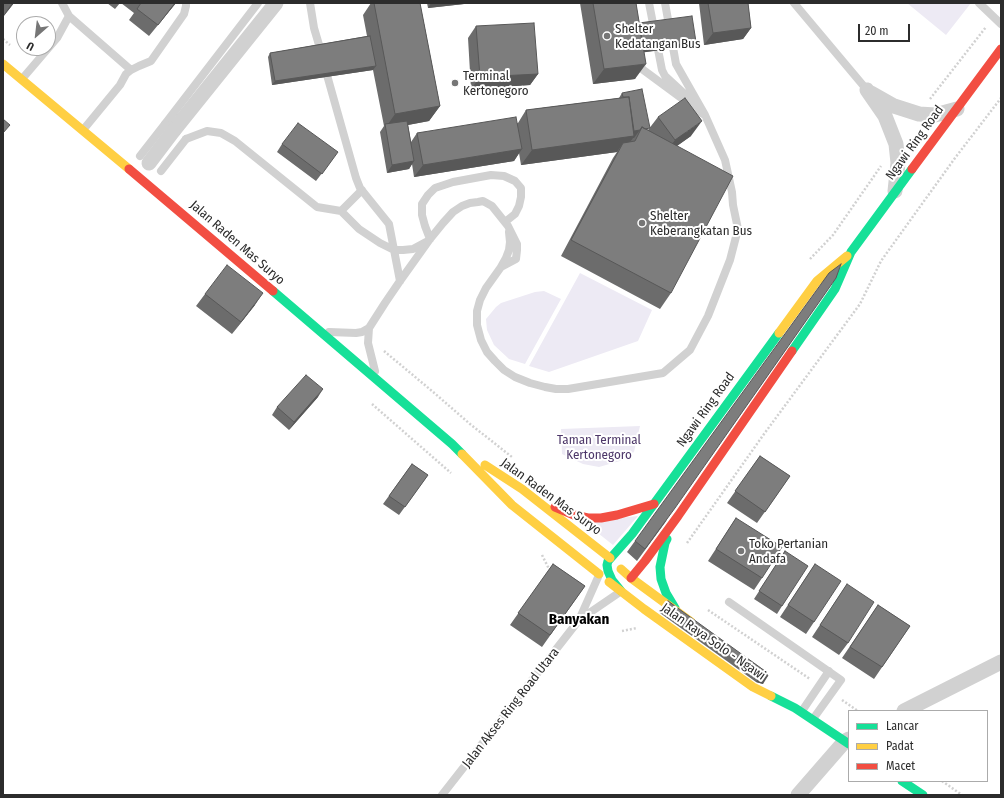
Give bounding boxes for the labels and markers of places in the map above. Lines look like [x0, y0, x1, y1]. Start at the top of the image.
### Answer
place label: Shelter Kedatangan Bus [615, 21, 700, 52]
marker: Shelter Kedatangan Bus [602, 31, 612, 41]
place label: Terminal Kertonegoro [463, 68, 529, 99]
marker: Terminal Kertonegoro [450, 78, 460, 88]
place label: Shelter Keberangkatan Bus [650, 208, 752, 239]
marker: Shelter Keberangkatan Bus [637, 218, 647, 228]
place label: Toko Pertanian Andafa [749, 536, 828, 567]
marker: Toko Pertanian Andafa [736, 546, 746, 556]

